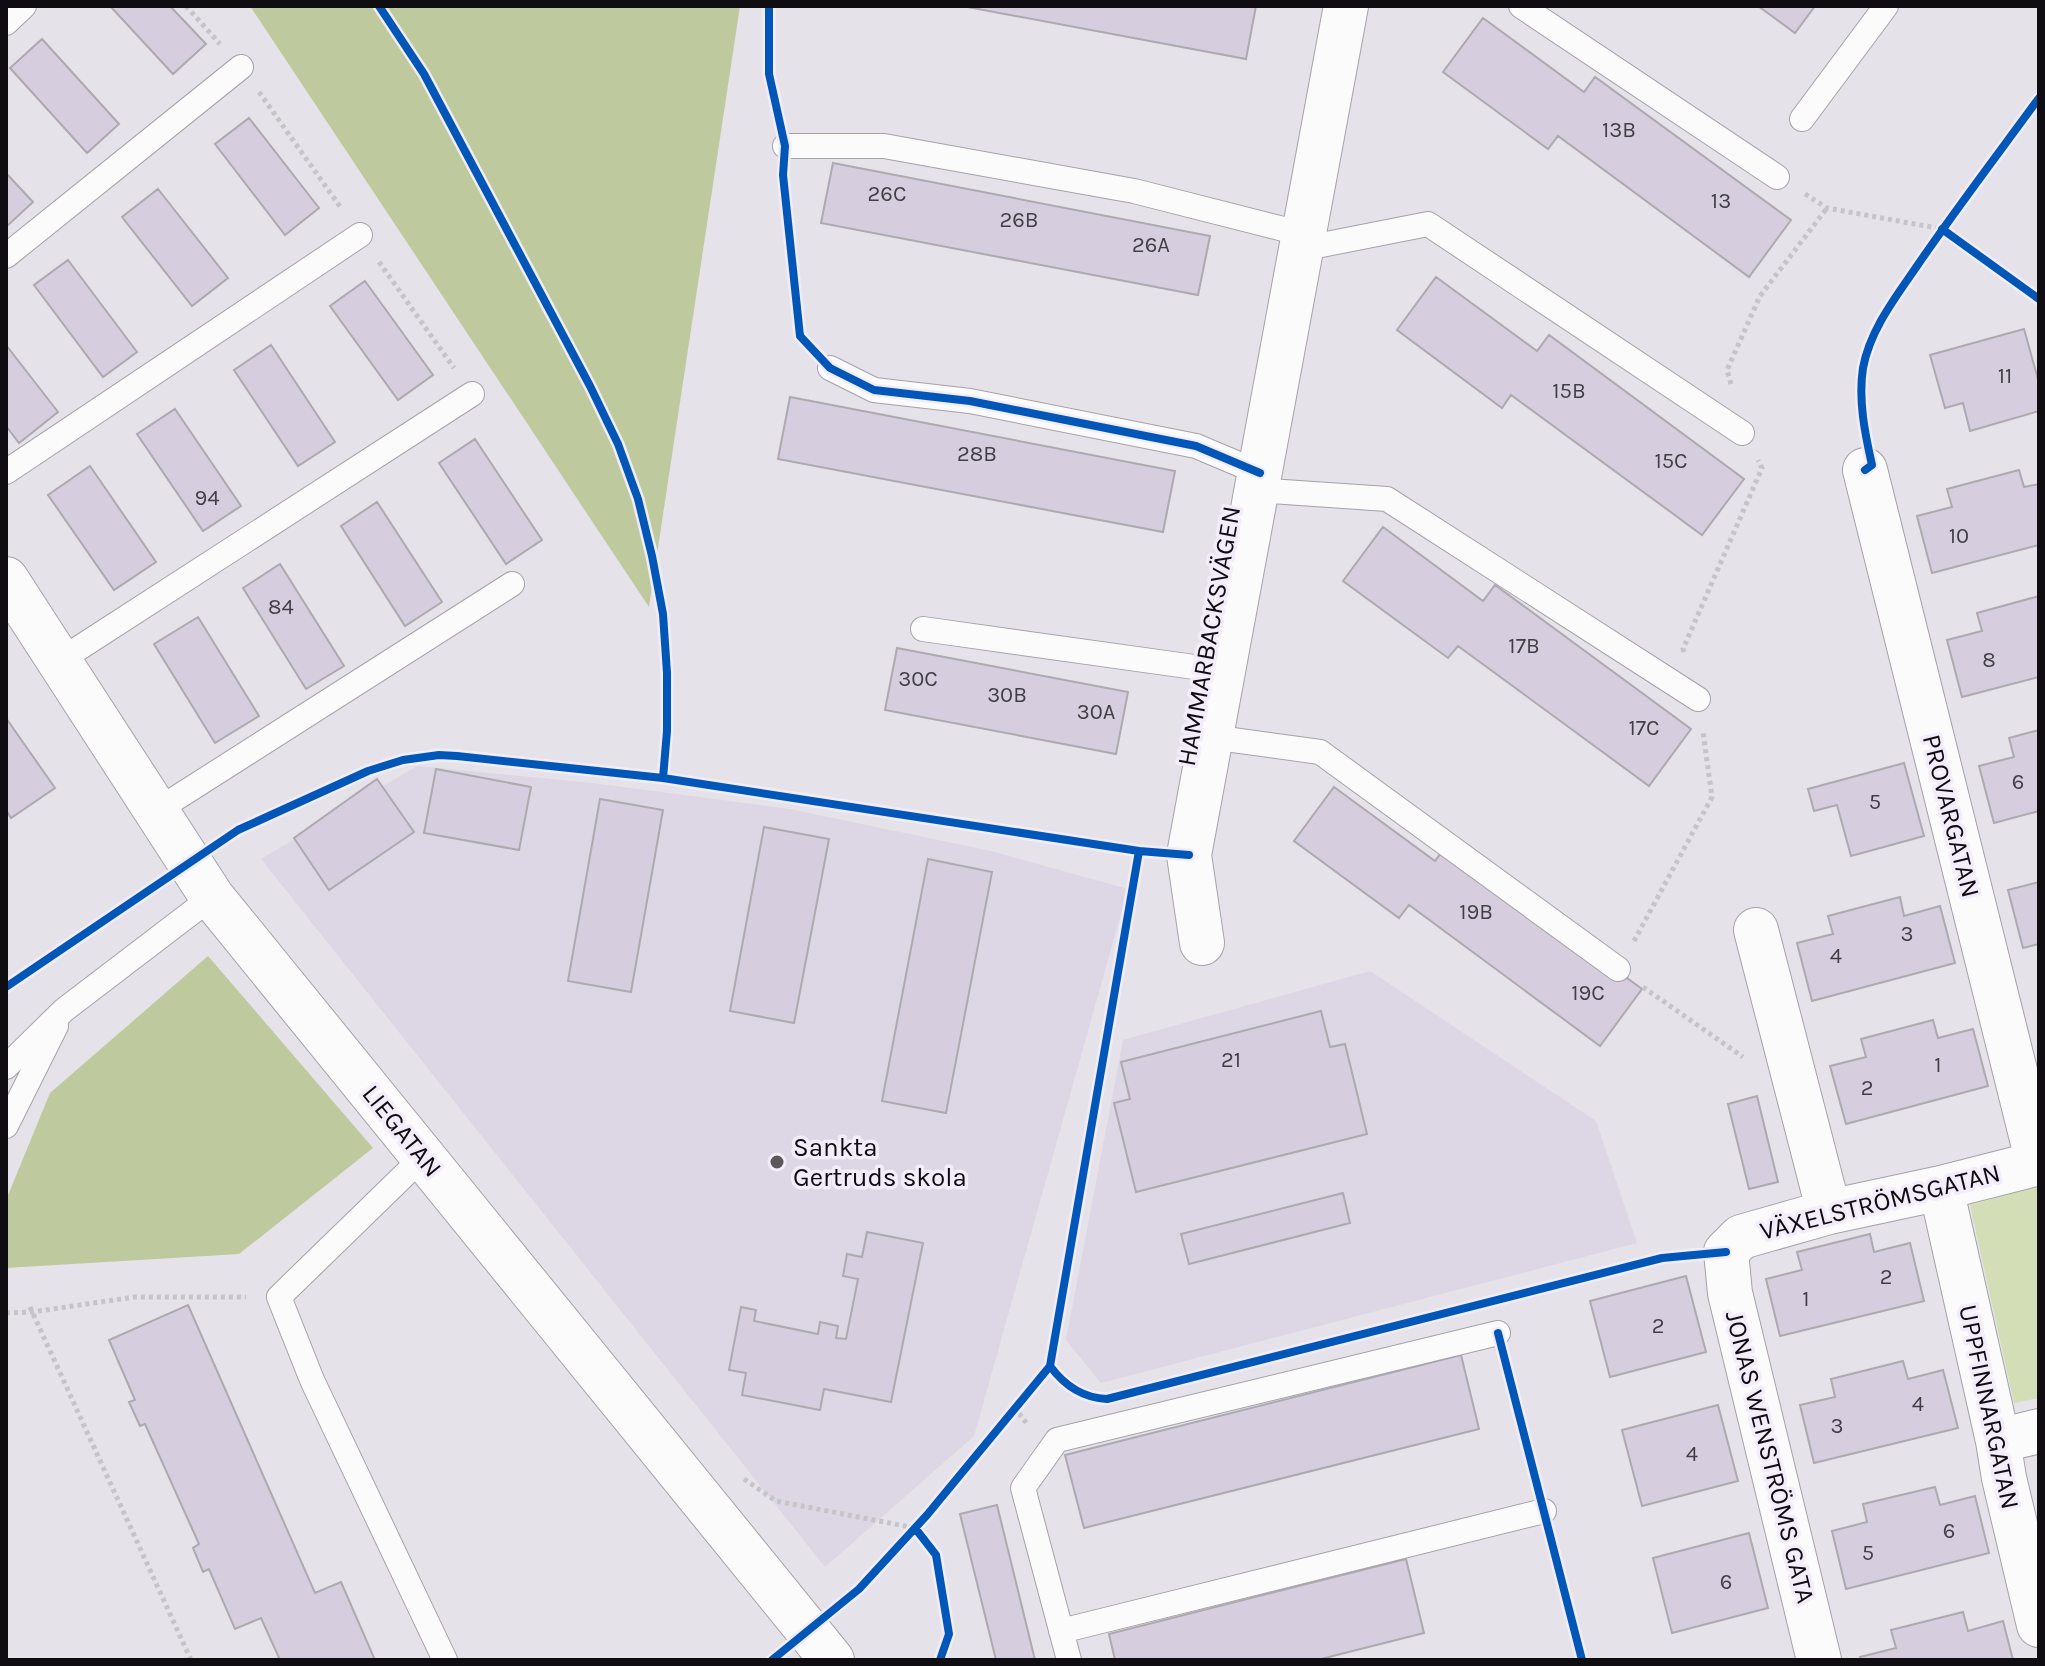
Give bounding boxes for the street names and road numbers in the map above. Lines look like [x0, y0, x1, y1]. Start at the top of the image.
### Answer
street label: HAMMARBACKSVÄGEN [1171, 503, 1247, 769]
street label: PROVARGATAN [1916, 731, 1986, 901]
street label: LIEGATAN [356, 1079, 448, 1183]
street label: VÄXELSTRÖMSGATAN [1757, 1157, 2003, 1247]
street label: UPPFINNARGATAN [1952, 1302, 2026, 1512]
street label: JONAS WENSTRÖMS GATA [1719, 1308, 1821, 1607]

